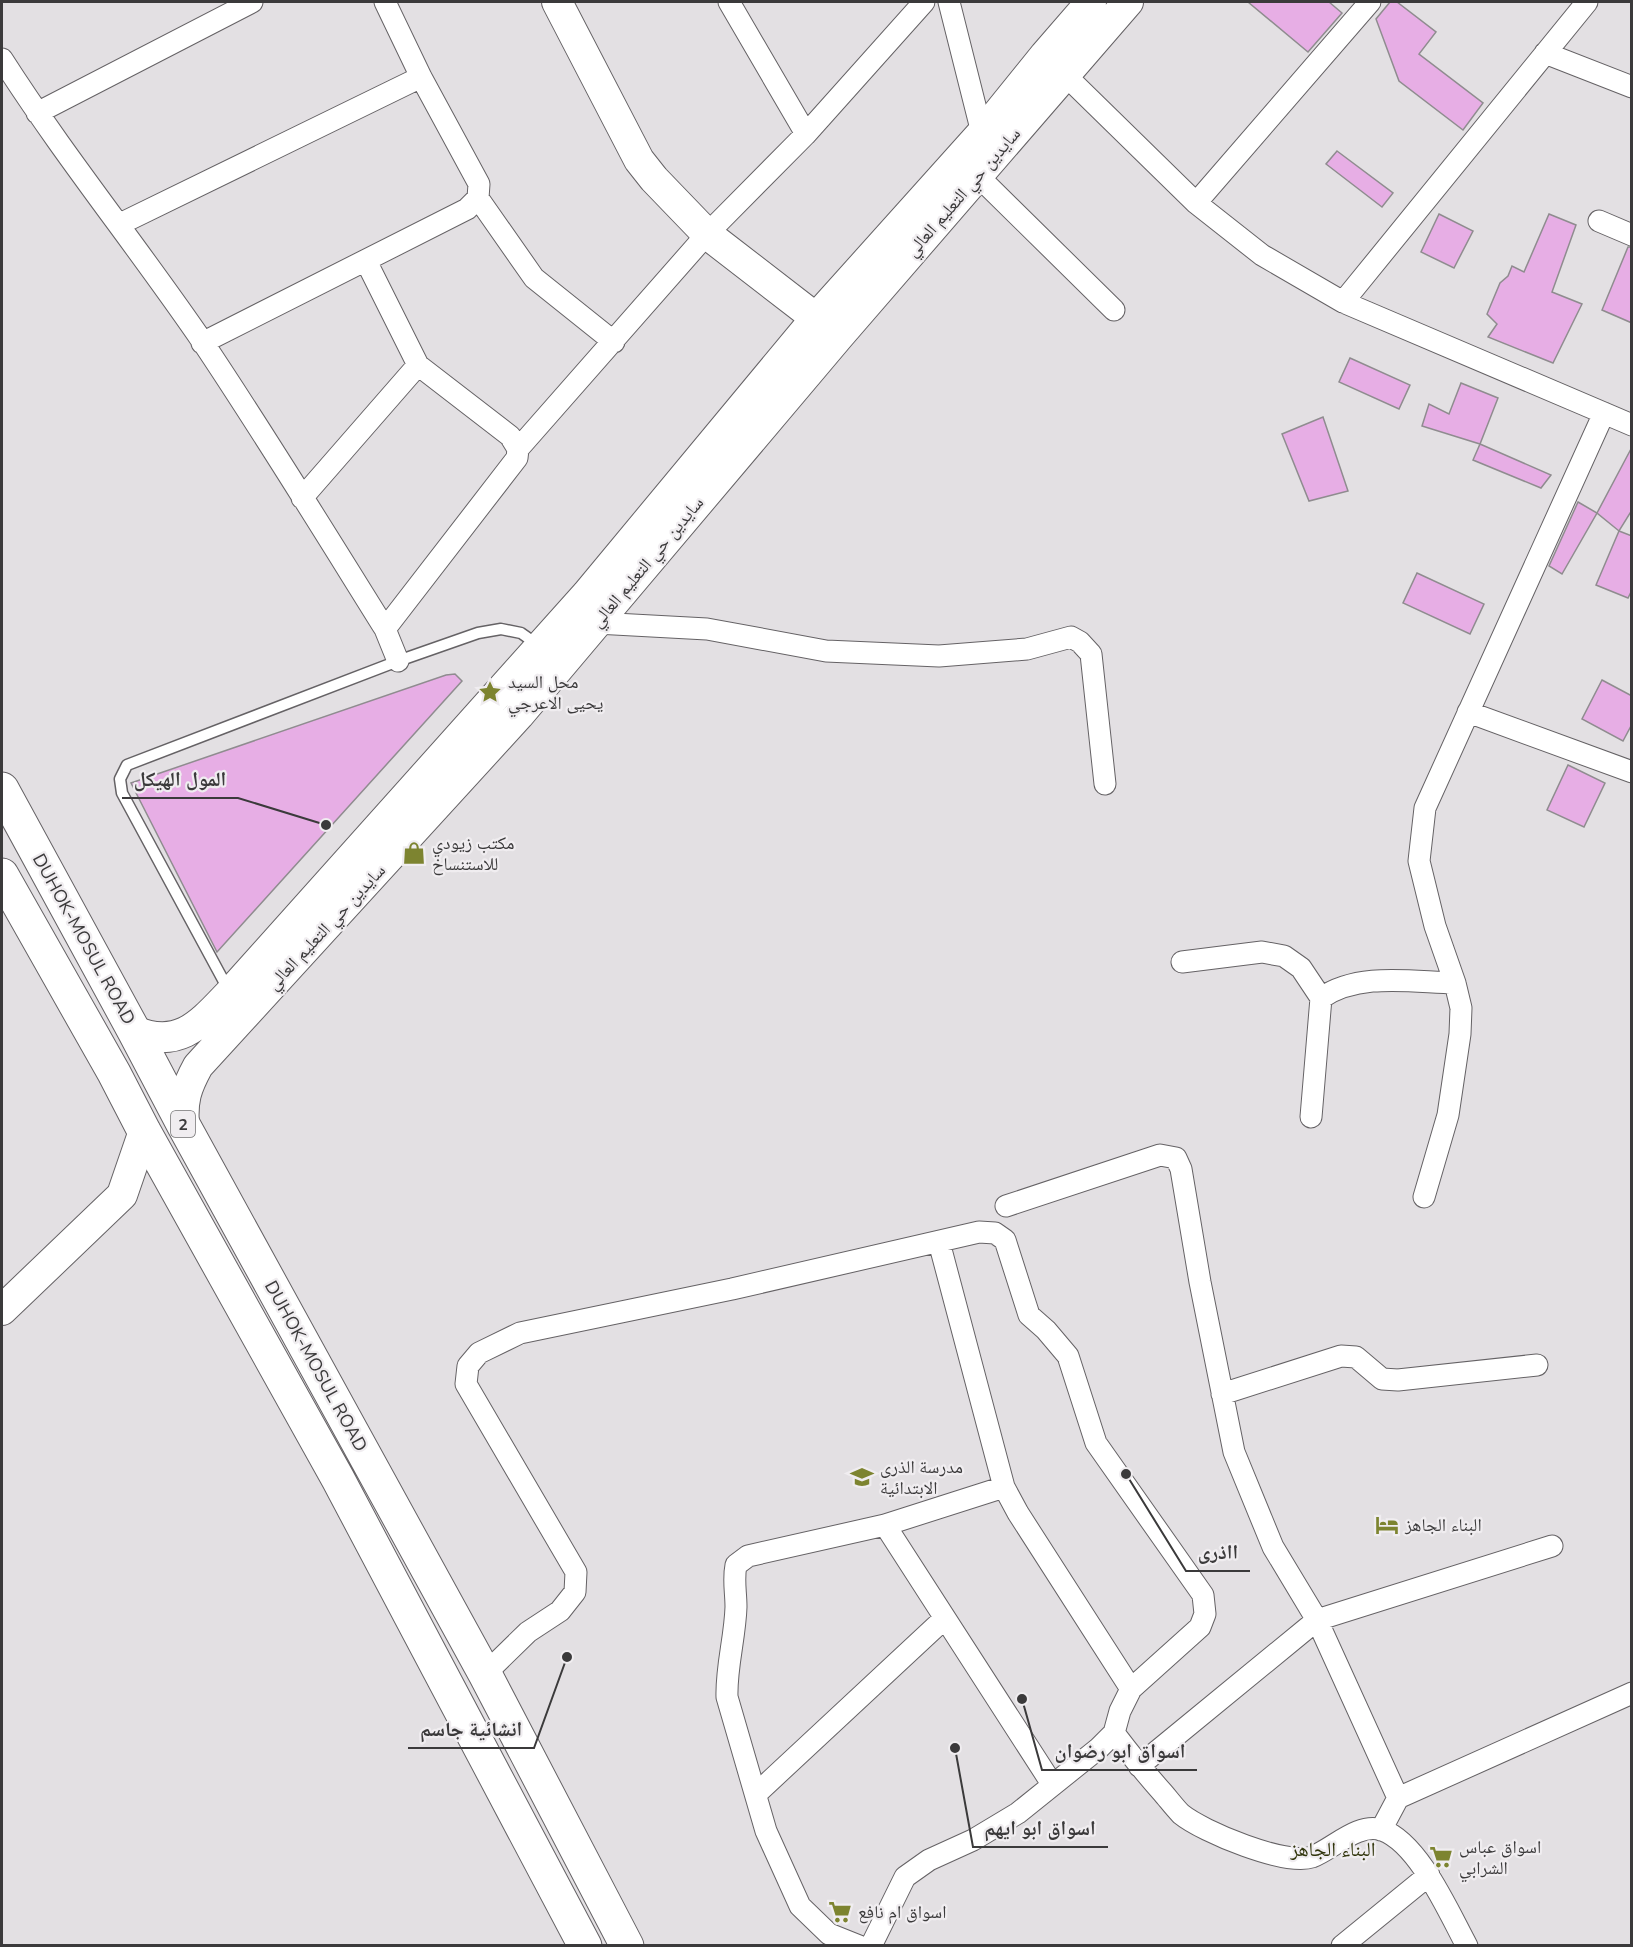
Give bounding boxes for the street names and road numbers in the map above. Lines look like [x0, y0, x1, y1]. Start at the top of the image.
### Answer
street label: سايدين حي التعليم العالي [900, 122, 1028, 264]
street label: سايدين حي التعليم العالي [585, 491, 711, 634]
street label: DUHOK-MOSUL ROAD [27, 849, 141, 1029]
street label: سايدين حي التعليم العالي [261, 859, 393, 997]
road number: 2 [171, 1111, 195, 1137]
street label: DUHOK-MOSUL ROAD [259, 1276, 373, 1456]

